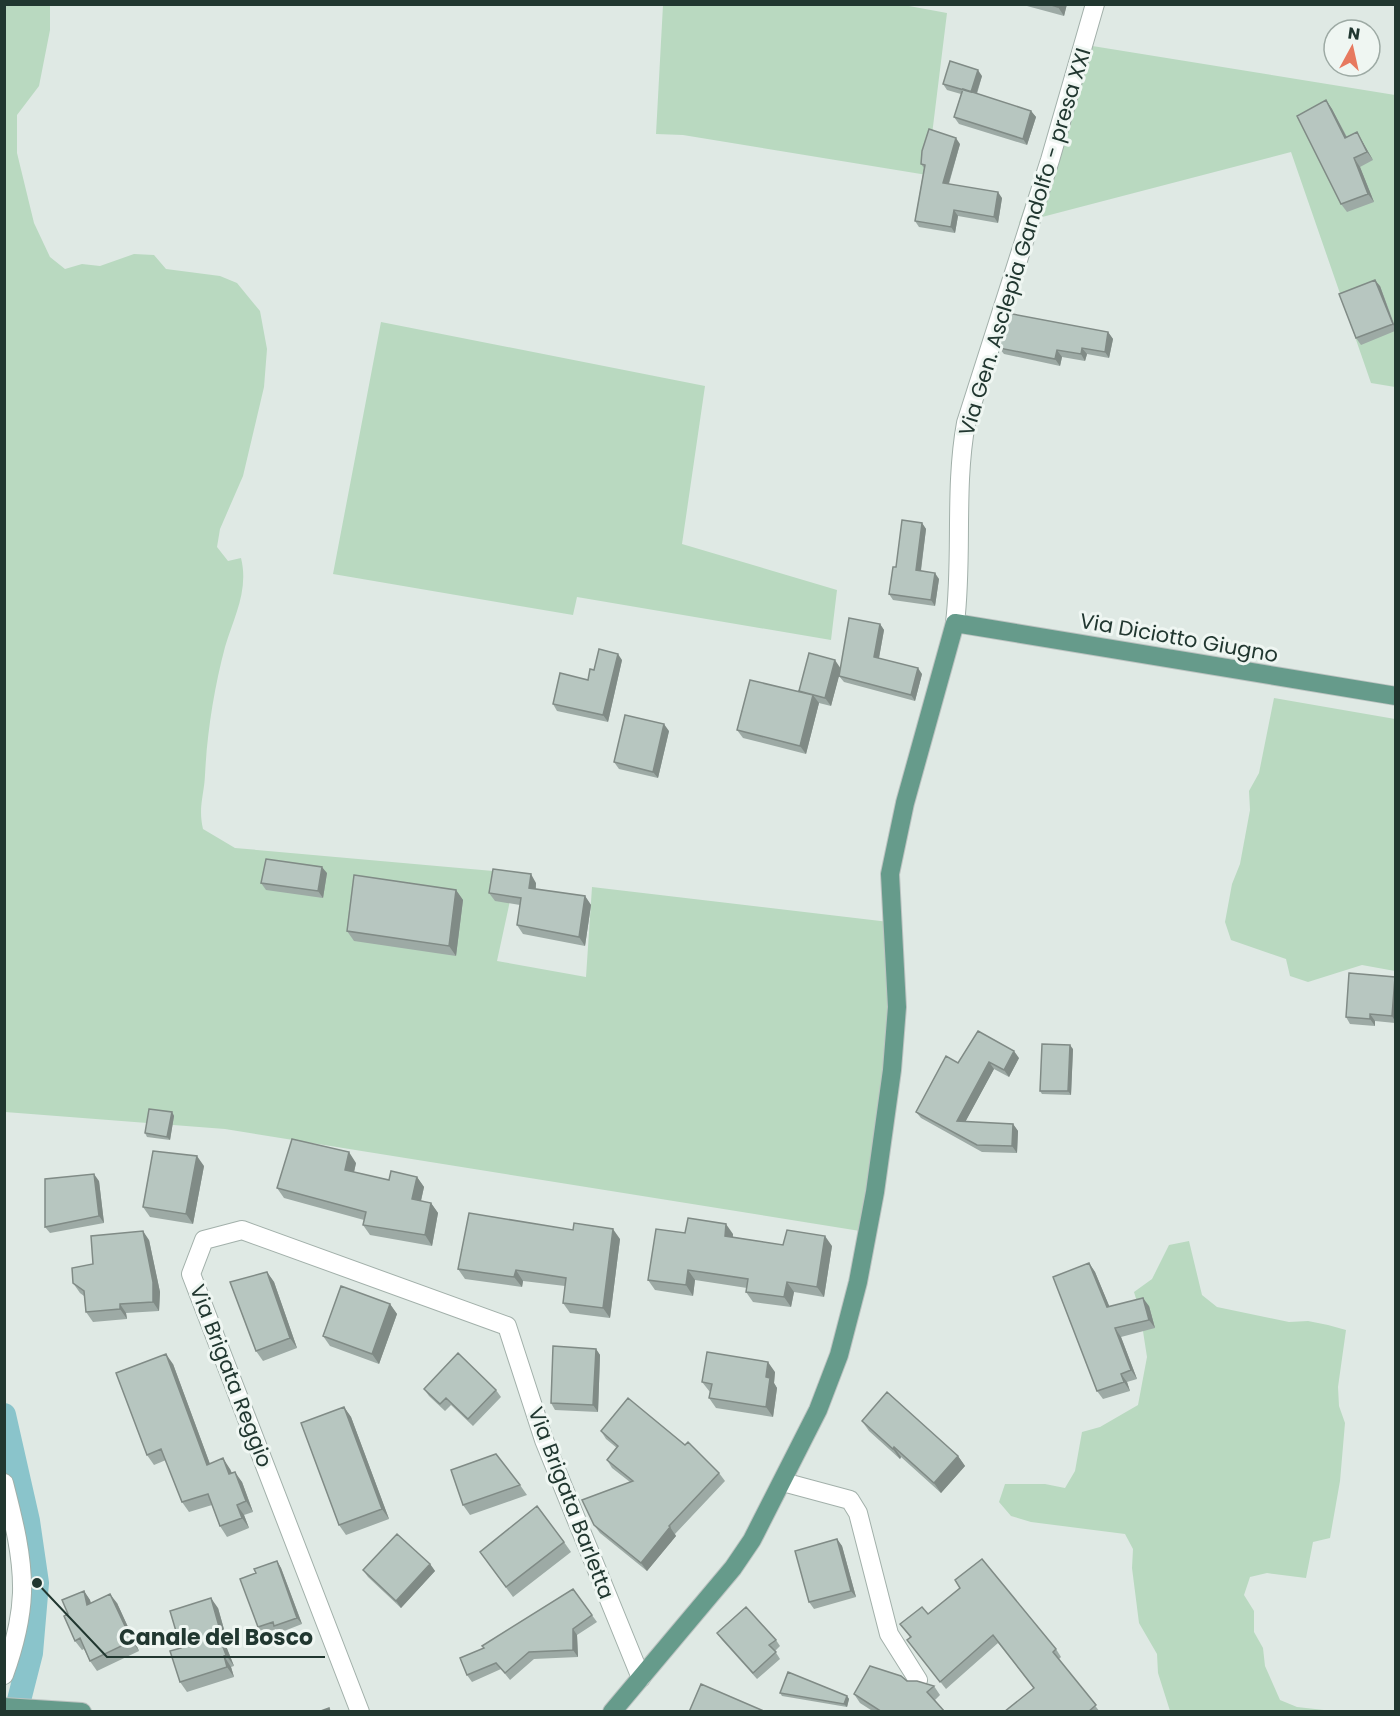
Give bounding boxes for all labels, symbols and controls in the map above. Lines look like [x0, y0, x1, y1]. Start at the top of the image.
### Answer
north arrow [1322, 18, 1382, 78]
text: N [1346, 21, 1362, 46]
street label: Via Gen. Asclepia Gandolfo - presa XXI [952, 44, 1097, 439]
street label: Via Diciotto Giugno [1078, 606, 1281, 669]
street label: Via Brigata Reggio [183, 1280, 280, 1471]
street label: Via Brigata Barletta [521, 1403, 621, 1603]
callout: Canale del Bosco [107, 1617, 325, 1657]
text: Canale del Bosco [119, 1622, 313, 1653]

